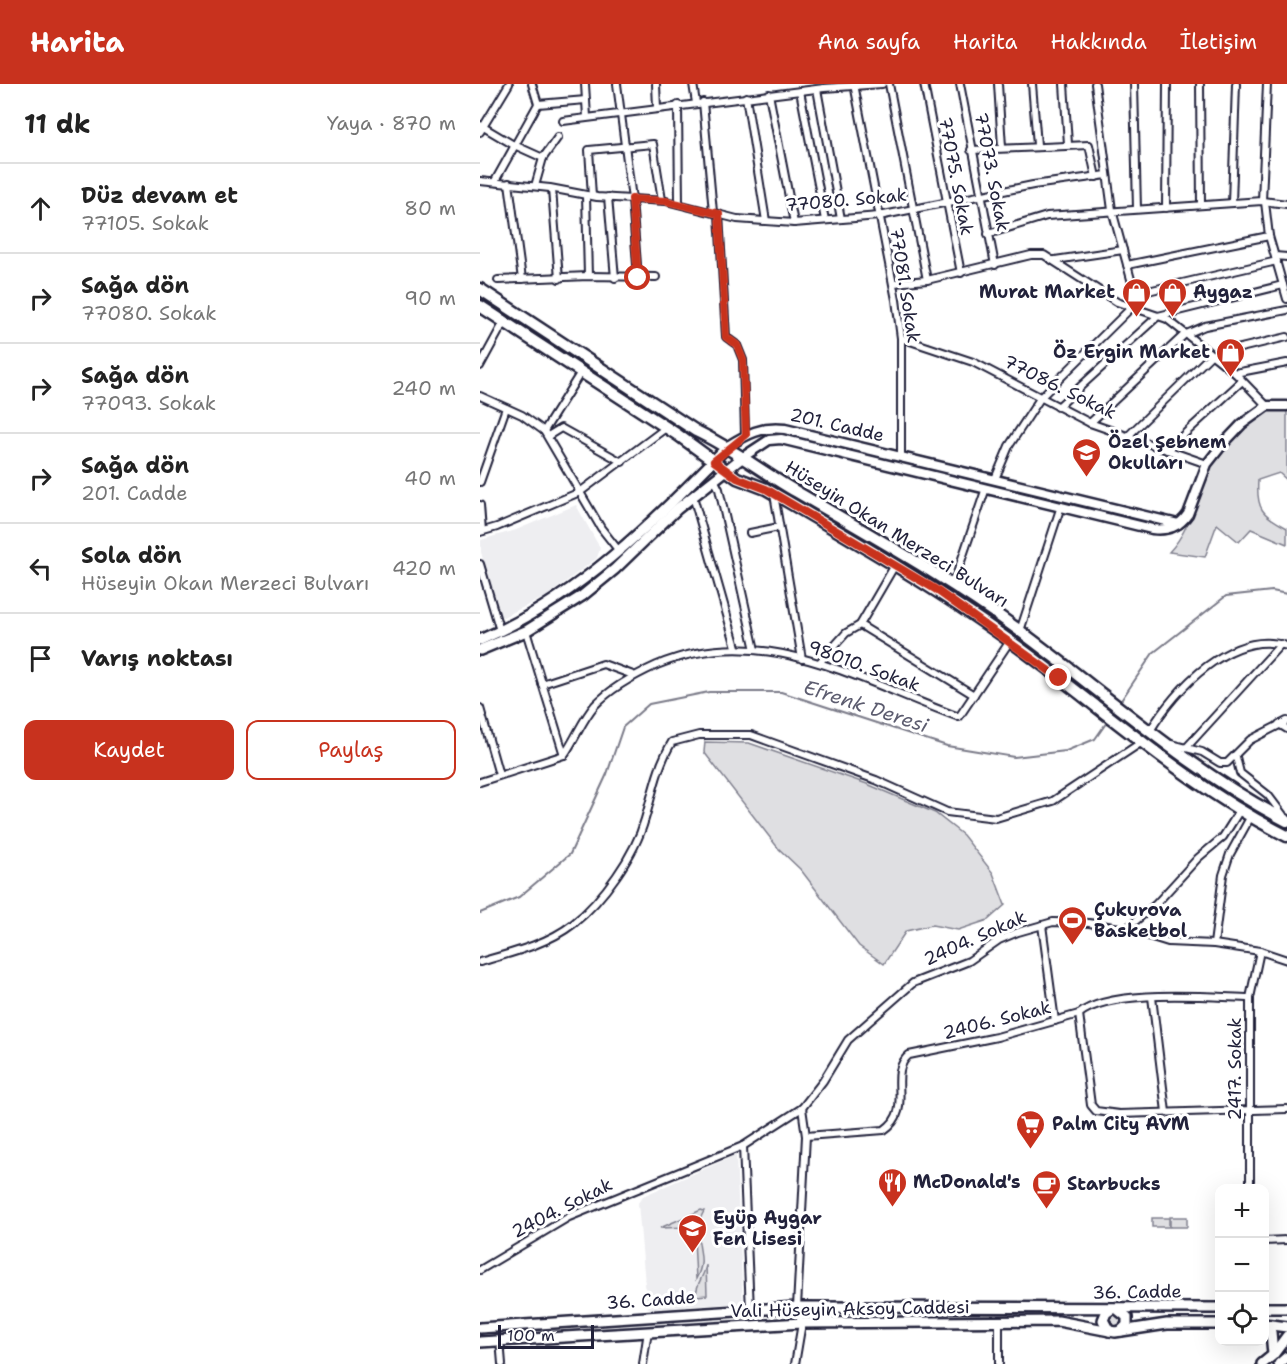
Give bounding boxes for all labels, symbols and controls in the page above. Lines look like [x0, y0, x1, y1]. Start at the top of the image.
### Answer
text: Harita [30, 23, 124, 61]
text: Ana sayfa [818, 28, 920, 56]
text: Harita [953, 28, 1018, 56]
text: Hakkında [1051, 28, 1147, 56]
text: İletişim [1180, 28, 1257, 56]
text: 11 dk [24, 106, 91, 141]
text: Yaya · 870 m [327, 110, 456, 136]
street label: 77073. Sokak [969, 110, 1015, 234]
street label: 77075. Sokak [933, 115, 979, 237]
text: Düz devam et [81, 181, 238, 210]
street label: 77080. Sokak [784, 183, 908, 217]
icon: ahead [24, 192, 57, 225]
text: 80 m [404, 195, 456, 221]
text: 77105. Sokak [81, 210, 209, 236]
street label: 77081. Sokak [884, 225, 926, 345]
route start [624, 264, 650, 290]
text: Sağa dön [81, 271, 189, 300]
shop icon: Murat Market [1120, 276, 1152, 318]
shop icon: Aygaz [1156, 276, 1188, 318]
place label: Murat Market [979, 280, 1115, 304]
place label: Aygaz [1193, 280, 1253, 304]
icon: right [24, 282, 57, 315]
text: 90 m [404, 285, 456, 311]
text: 77080. Sokak [81, 300, 217, 326]
shop icon: Öz Ergin Market [1215, 336, 1247, 378]
place label: Öz Ergin Market [1053, 339, 1210, 364]
street label: 77086. Sokak [1000, 349, 1120, 425]
text: Sağa dön [81, 361, 189, 390]
icon: right [24, 372, 57, 405]
text: 240 m [391, 375, 456, 401]
text: 77093. Sokak [81, 390, 216, 416]
street label: 201. Cadde [788, 403, 886, 447]
place label: Özel Şebnem Okulları [1108, 429, 1227, 475]
school or university icon: Özel Şebnem Okulları [1071, 436, 1103, 478]
text: Sağa dön [81, 451, 189, 480]
street label: Hüseyin Okan Merzeci Bulvarı [781, 455, 1013, 613]
icon: right [24, 462, 57, 495]
text: 40 m [404, 465, 456, 491]
text: 201. Cadde [81, 480, 187, 506]
text: Sola dön [81, 541, 182, 570]
icon: left [24, 552, 57, 585]
text: 420 m [392, 555, 456, 581]
text: Hüseyin Okan Merzeci Bulvarı [81, 570, 369, 596]
street label: 98010. Sokak [805, 635, 923, 697]
icon: arrive [24, 642, 57, 675]
text: Varış noktası [81, 644, 233, 673]
route end [1045, 664, 1071, 690]
water label: Efrenk Deresi [800, 674, 932, 738]
button: Kaydet [24, 720, 234, 780]
button: Paylaş [246, 720, 456, 780]
place label: Çukurova Basketbol [1094, 898, 1187, 943]
sports icon: Çukurova Basketbol [1057, 904, 1089, 946]
street label: 2404. Sokak [920, 905, 1030, 971]
street label: 2406. Sokak [940, 995, 1054, 1045]
street label: 2417. Sokak [1223, 1018, 1247, 1120]
supermarket icon: Palm City AVM [1015, 1108, 1047, 1150]
place label: Palm City AVM [1052, 1112, 1190, 1136]
restaurant icon: McDonald's [876, 1166, 908, 1208]
cafe icon: Starbucks [1030, 1168, 1062, 1210]
place label: McDonald's [913, 1170, 1020, 1194]
street label: 2404. Sokak [508, 1172, 616, 1244]
place label: Starbucks [1067, 1172, 1161, 1196]
map controls [1215, 1184, 1269, 1346]
button: + [1215, 1184, 1269, 1238]
place label: Eyüp Aygar Fen Lisesi [713, 1206, 822, 1251]
school or university icon: Eyüp Aygar Fen Lisesi [676, 1212, 708, 1254]
button: − [1215, 1238, 1269, 1292]
street label: 36. Cadde [1092, 1279, 1182, 1305]
street label: 36. Cadde [606, 1285, 696, 1315]
button: locate [1215, 1292, 1269, 1346]
street label: Vali Hüseyin Aksoy Caddesi [730, 1295, 970, 1323]
scale bar [498, 1322, 594, 1350]
text: 100 m [507, 1325, 555, 1346]

